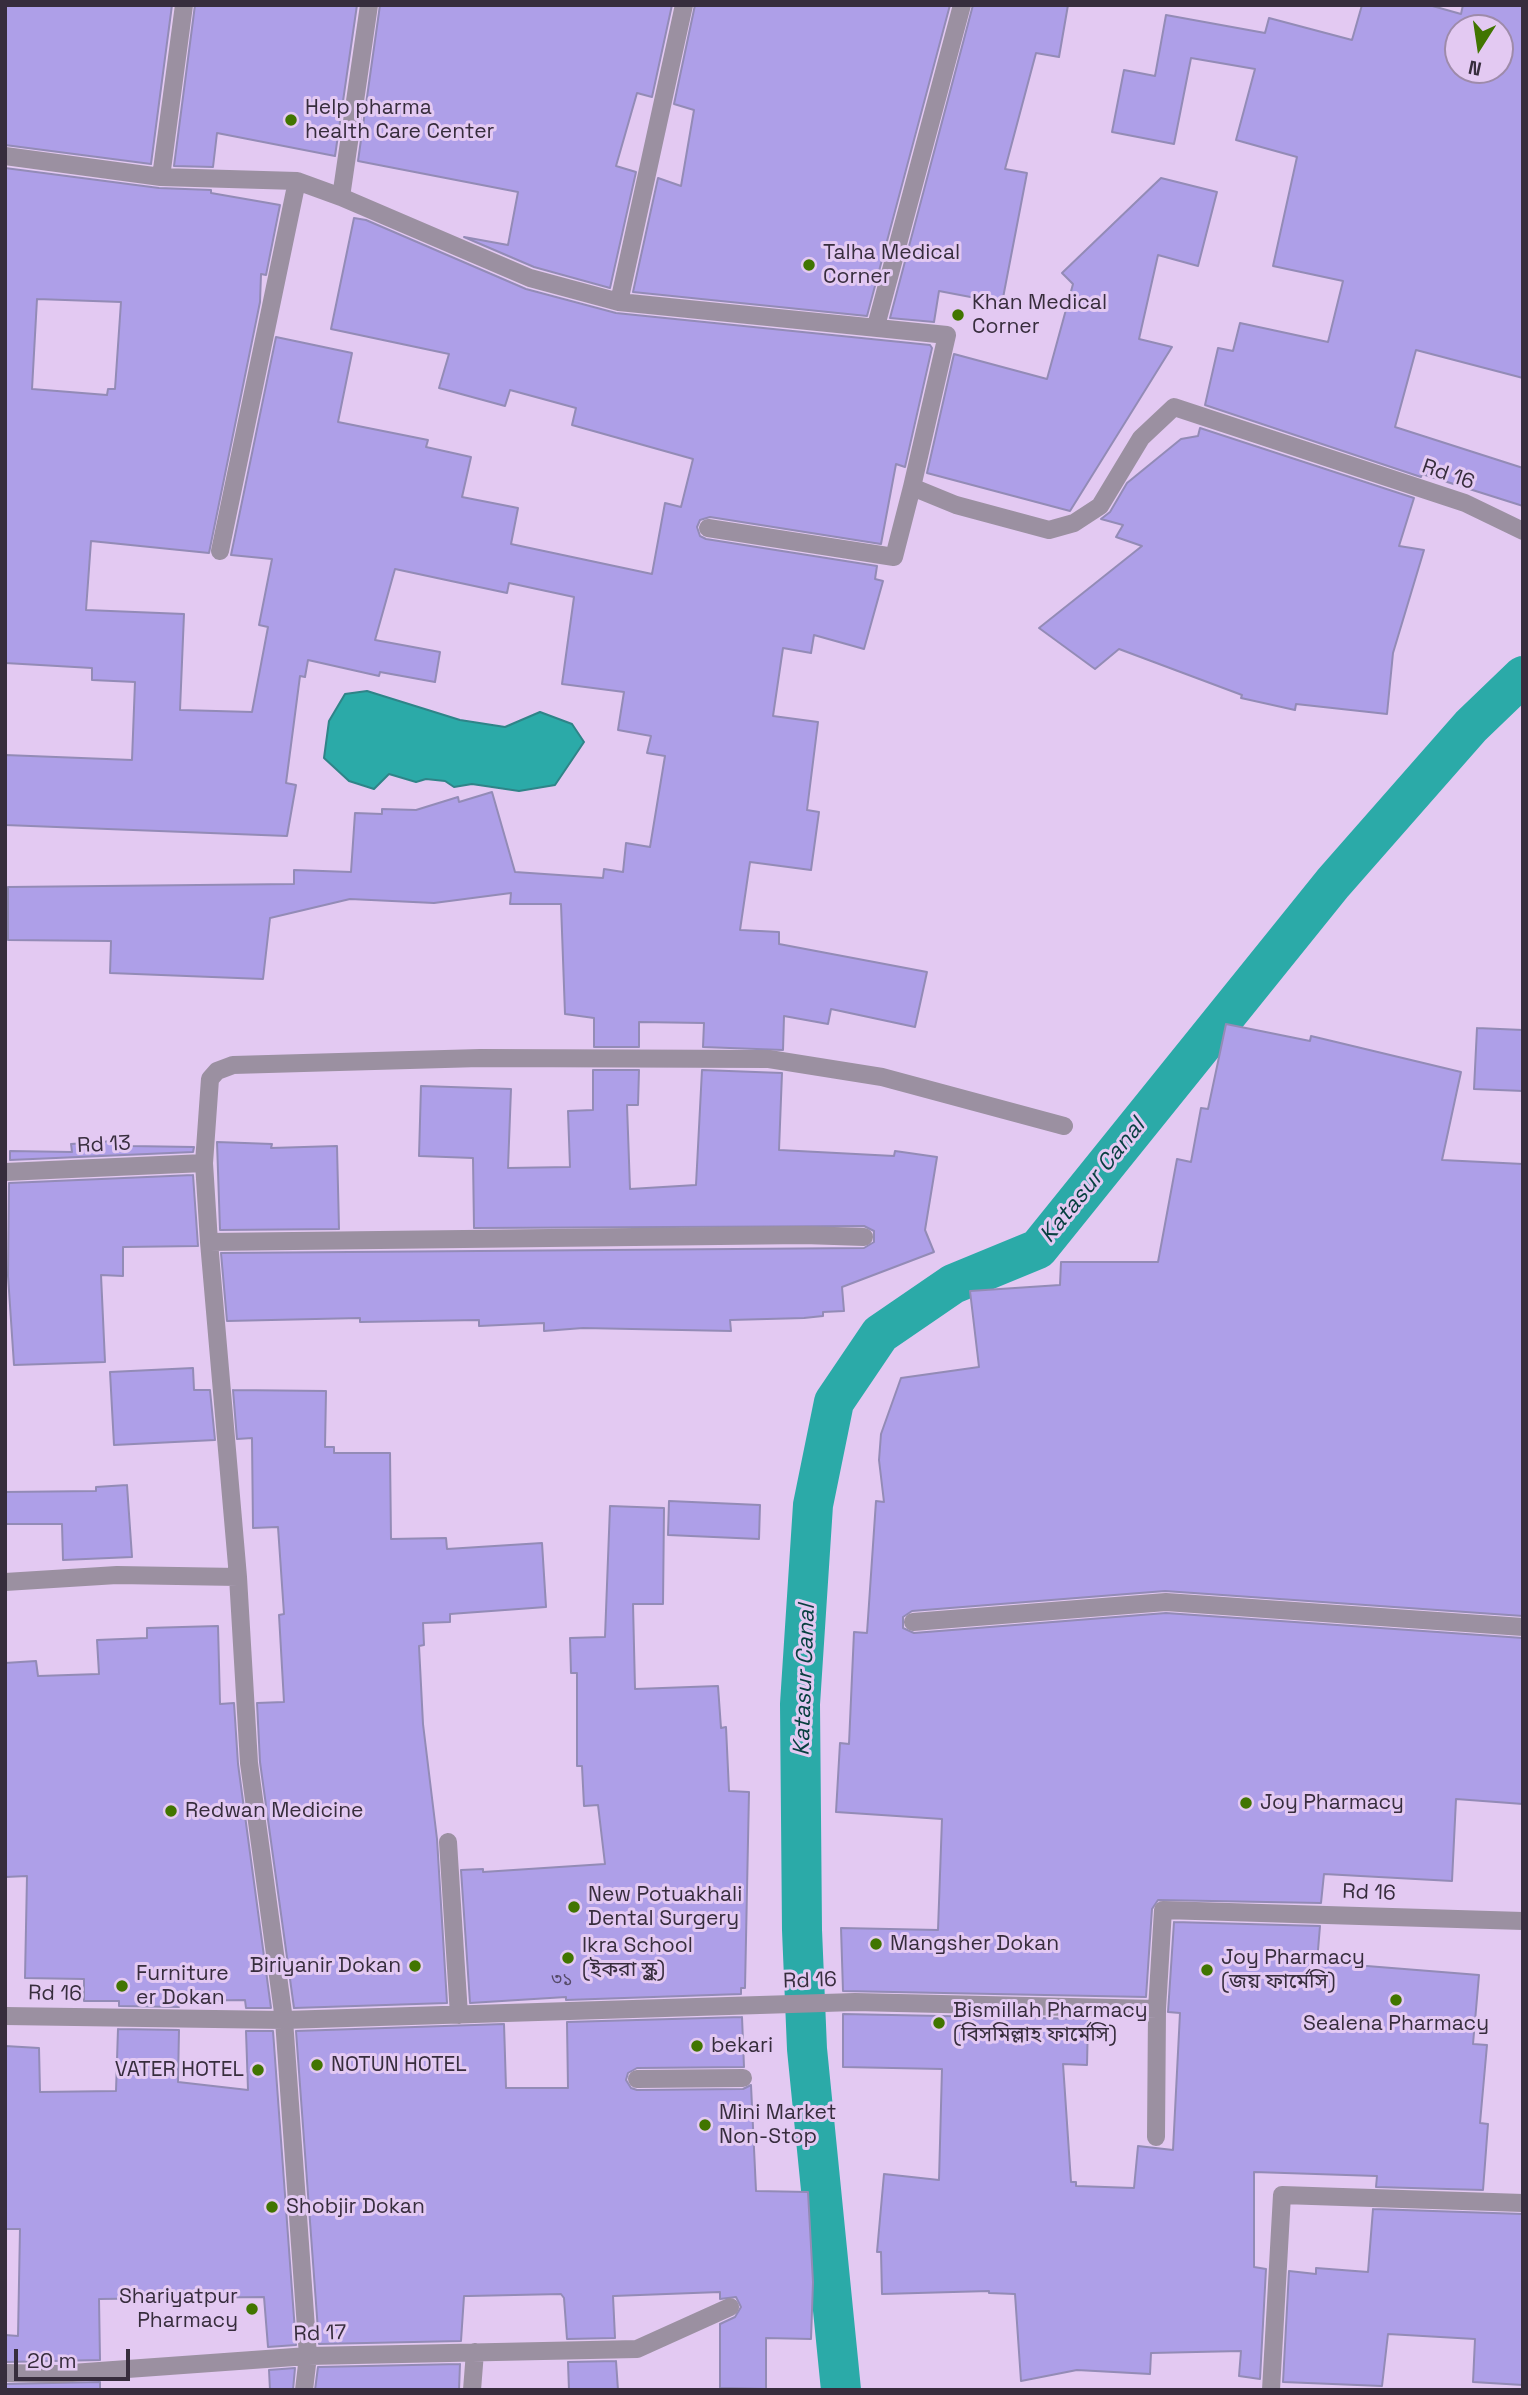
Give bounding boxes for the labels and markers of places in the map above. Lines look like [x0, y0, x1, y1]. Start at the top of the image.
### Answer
place label: Help pharma health Care Center [305, 95, 495, 145]
marker: Help pharma health Care Center [283, 112, 299, 128]
place label: Talha Medical Corner [823, 240, 960, 290]
marker: Talha Medical Corner [801, 257, 817, 273]
place label: Khan Medical Corner [972, 290, 1107, 340]
marker: Khan Medical Corner [950, 307, 966, 323]
place label: Joy Pharmacy [1260, 1790, 1404, 1816]
marker: Joy Pharmacy [1238, 1795, 1254, 1811]
place label: Redwan Medicine [185, 1798, 363, 1824]
marker: Redwan Medicine [163, 1803, 179, 1819]
place label: New Potuakhali Dental Surgery [588, 1882, 742, 1932]
marker: New Potuakhali Dental Surgery [566, 1899, 582, 1915]
place label: Mangsher Dokan [890, 1931, 1059, 1957]
place label: Ikra School (ইকরা স্কুল) [582, 1933, 693, 1983]
marker: Mangsher Dokan [868, 1936, 884, 1952]
place label: Joy Pharmacy (জয় ফার্মেসি) [1221, 1945, 1365, 1995]
marker: Ikra School (ইকরা স্কুল) [560, 1950, 576, 1966]
place label: Biriyanir Dokan [250, 1953, 401, 1979]
marker: Biriyanir Dokan [407, 1958, 423, 1974]
place label: Furniture er Dokan [136, 1961, 229, 2011]
marker: Joy Pharmacy (জয় ফার্মেসি) [1199, 1962, 1215, 1978]
marker: Furniture er Dokan [114, 1978, 130, 1994]
marker: Sealena Pharmacy [1388, 1992, 1404, 2008]
place label: Bismillah Pharmacy (বিসমিল্লাহ ফার্মেসি) [953, 1998, 1148, 2048]
place label: Sealena Pharmacy [1303, 2011, 1489, 2037]
marker: Bismillah Pharmacy (বিসমিল্লাহ ফার্মেসি) [931, 2015, 947, 2031]
place label: bekari [711, 2033, 773, 2059]
marker: bekari [689, 2038, 705, 2054]
place label: NOTUN HOTEL [331, 2052, 467, 2078]
place label: VATER HOTEL [115, 2057, 244, 2083]
marker: NOTUN HOTEL [309, 2057, 325, 2073]
marker: VATER HOTEL [250, 2062, 266, 2078]
place label: Mini Market Non-Stop [719, 2100, 836, 2150]
marker: Mini Market Non-Stop [697, 2117, 713, 2133]
place label: Shobjir Dokan [286, 2194, 425, 2220]
marker: Shobjir Dokan [264, 2199, 280, 2215]
place label: Shariyatpur Pharmacy [119, 2284, 238, 2334]
marker: Shariyatpur Pharmacy [244, 2301, 260, 2317]

